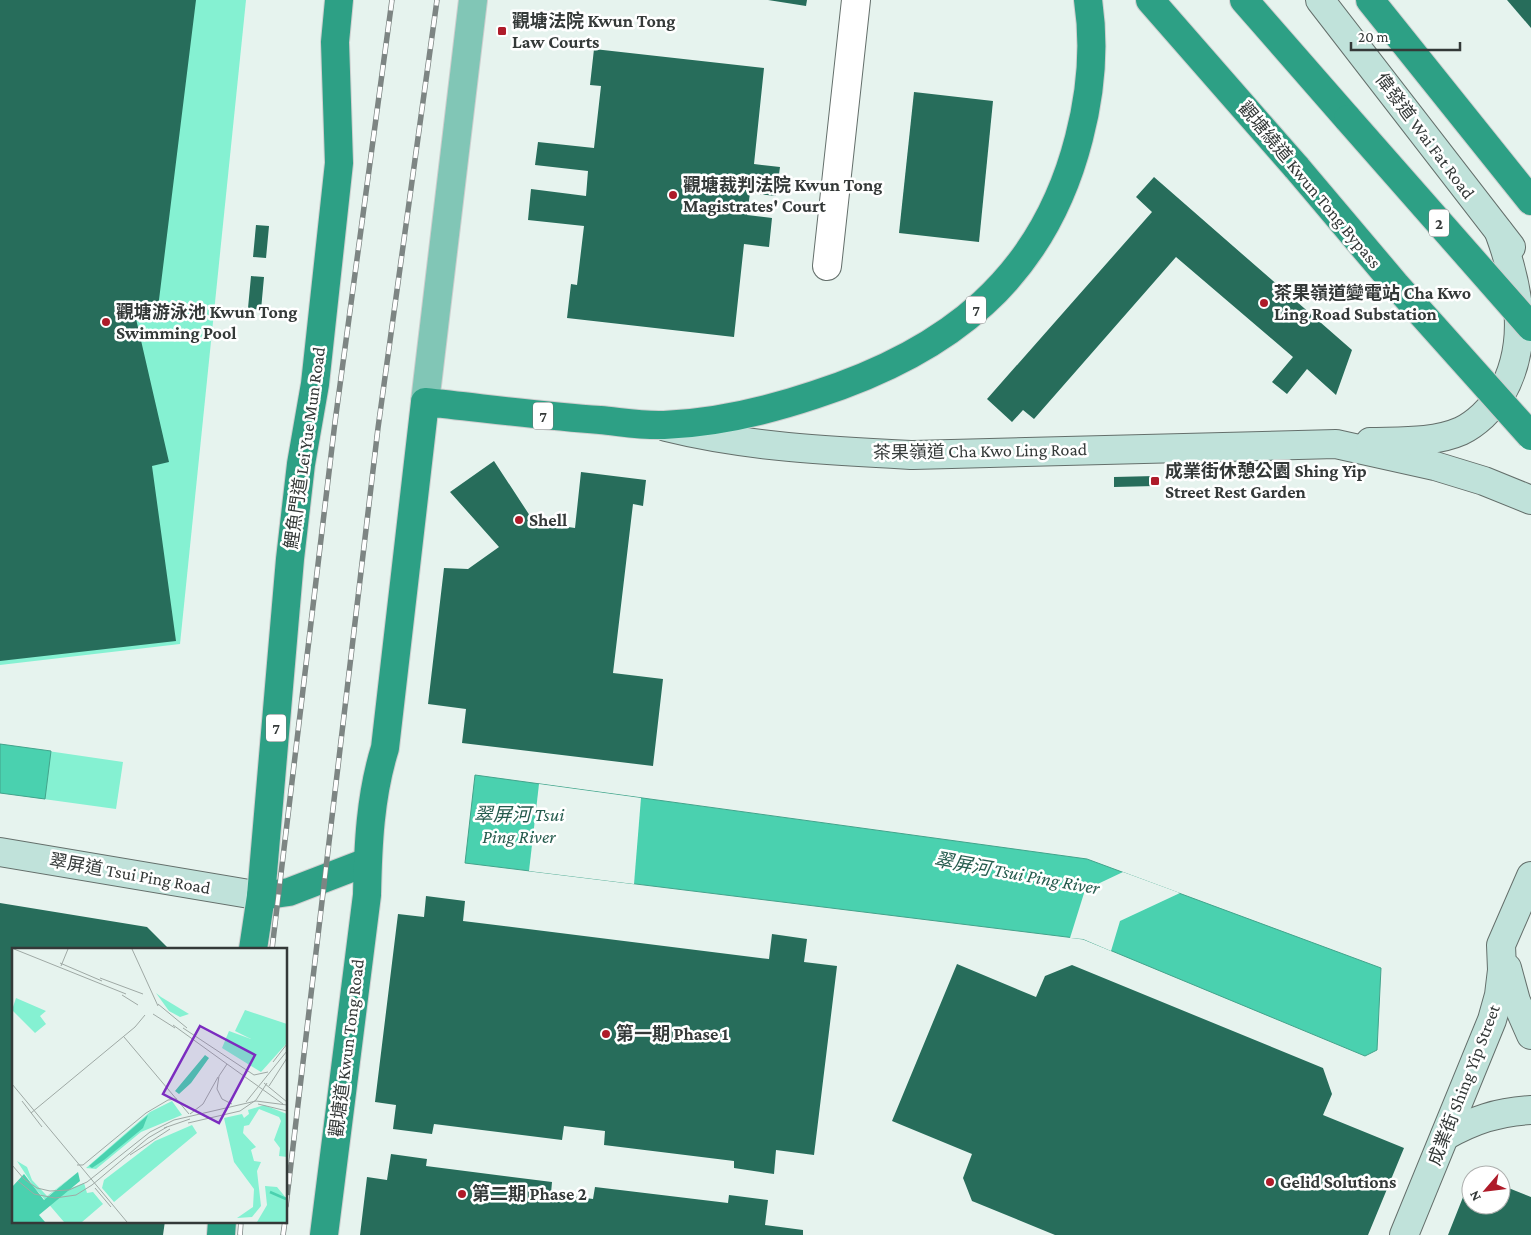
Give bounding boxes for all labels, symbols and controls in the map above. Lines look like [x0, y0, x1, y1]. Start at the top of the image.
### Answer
place label: 觀塘法院 Kwun Tong Law Courts [512, 11, 675, 52]
scale bar [1351, 20, 1460, 52]
marker: 觀塘法院 Kwun Tong Law Courts [496, 25, 508, 37]
text: 20 m [1358, 29, 1389, 45]
street label: 偉發道 Wai Fat Road [1371, 69, 1479, 203]
street label: 觀塘繞道 Kwun Tong Bypass [1235, 98, 1385, 272]
place label: 觀塘裁判法院 Kwun Tong Magistrates' Court [683, 175, 882, 216]
marker: 觀塘裁判法院 Kwun Tong Magistrates' Court [667, 189, 679, 201]
road number: 2 [1429, 210, 1449, 237]
place label: 茶果嶺道變電站 Cha Kwo Ling Road Substation [1274, 283, 1471, 324]
road number: 7 [966, 296, 986, 324]
marker: 茶果嶺道變電站 Cha Kwo Ling Road Substation [1258, 297, 1270, 309]
place label: 觀塘游泳池 Kwun Tong Swimming Pool [116, 302, 297, 343]
marker: 觀塘游泳池 Kwun Tong Swimming Pool [100, 316, 112, 328]
street label: 鯉魚門道 Lei Yue Mun Road [281, 345, 329, 550]
road number: 7 [533, 402, 553, 430]
street label: 茶果嶺道 Cha Kwo Ling Road [873, 439, 1088, 463]
place label: 成業街休憩公園 Shing Yip Street Rest Garden [1165, 461, 1367, 502]
marker: 成業街休憩公園 Shing Yip Street Rest Garden [1149, 475, 1161, 487]
place label: Shell [529, 510, 567, 530]
marker: Shell [513, 514, 525, 526]
road number: 7 [266, 714, 286, 741]
water label: 翠屏河 Tsui Ping River [474, 804, 565, 847]
water label: 翠屏河 Tsui Ping River [932, 849, 1103, 899]
street label: 翠屏道 Tsui Ping Road [48, 850, 213, 898]
inset map [12, 948, 288, 1222]
street label: 觀塘道 Kwun Tong Road [326, 957, 368, 1138]
street label: 成業街 Shing Yip Street [1424, 1001, 1504, 1168]
place label: 第一期 Phase 1 [616, 1023, 729, 1044]
marker: 第一期 Phase 1 [600, 1028, 612, 1040]
north arrow [1461, 1165, 1511, 1215]
place label: Gelid Solutions [1280, 1172, 1396, 1192]
marker: Gelid Solutions [1264, 1176, 1276, 1188]
place label: 第二期 Phase 2 [472, 1183, 587, 1204]
marker: 第二期 Phase 2 [456, 1188, 468, 1200]
text: N [1465, 1188, 1484, 1204]

